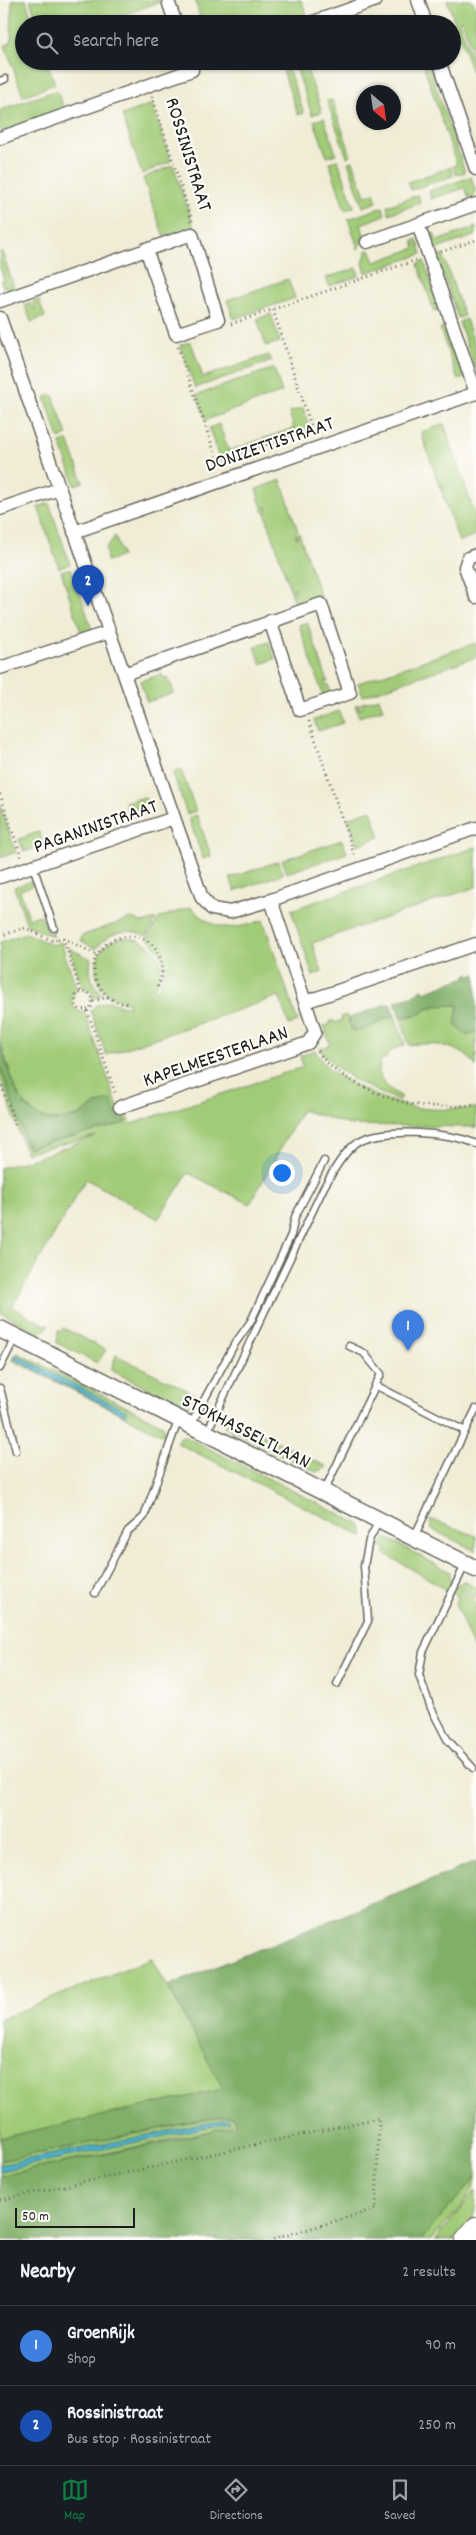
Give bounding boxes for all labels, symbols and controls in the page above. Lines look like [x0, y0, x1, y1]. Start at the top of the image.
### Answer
search box [15, 15, 461, 70]
icon: search [33, 29, 61, 57]
text: Search here [73, 29, 159, 56]
north arrow [356, 85, 401, 130]
street label: ROSSINISTRAAT [157, 95, 218, 215]
street label: DONIZETTISTRAAT [202, 411, 338, 481]
pin: 2 [72, 565, 104, 606]
street label: PAGANINISTRAAT [30, 794, 162, 862]
street label: KAPELMEESTERLAAN [140, 1020, 292, 1096]
your location [269, 1160, 295, 1186]
pin: 1 [392, 1310, 424, 1351]
street label: STOKHASSELTLAAN [176, 1388, 315, 1477]
scale bar [15, 2205, 135, 2228]
text: 50 m [22, 2207, 49, 2227]
text: Nearby [20, 2258, 75, 2288]
text: 2 results [402, 2261, 456, 2284]
text: GroenRijk [67, 2321, 135, 2348]
text: 1 [34, 2334, 38, 2357]
text: 90 m [425, 2334, 456, 2357]
text: Shop [67, 2348, 96, 2371]
text: Rossinistraat [67, 2401, 163, 2428]
text: 2 [33, 2414, 40, 2437]
text: 250 m [418, 2414, 456, 2437]
text: Bus stop · Rossinistraat [67, 2428, 211, 2451]
tab: Map [61, 2476, 89, 2526]
tab: Directions [210, 2476, 263, 2526]
tab: Saved [384, 2476, 415, 2526]

